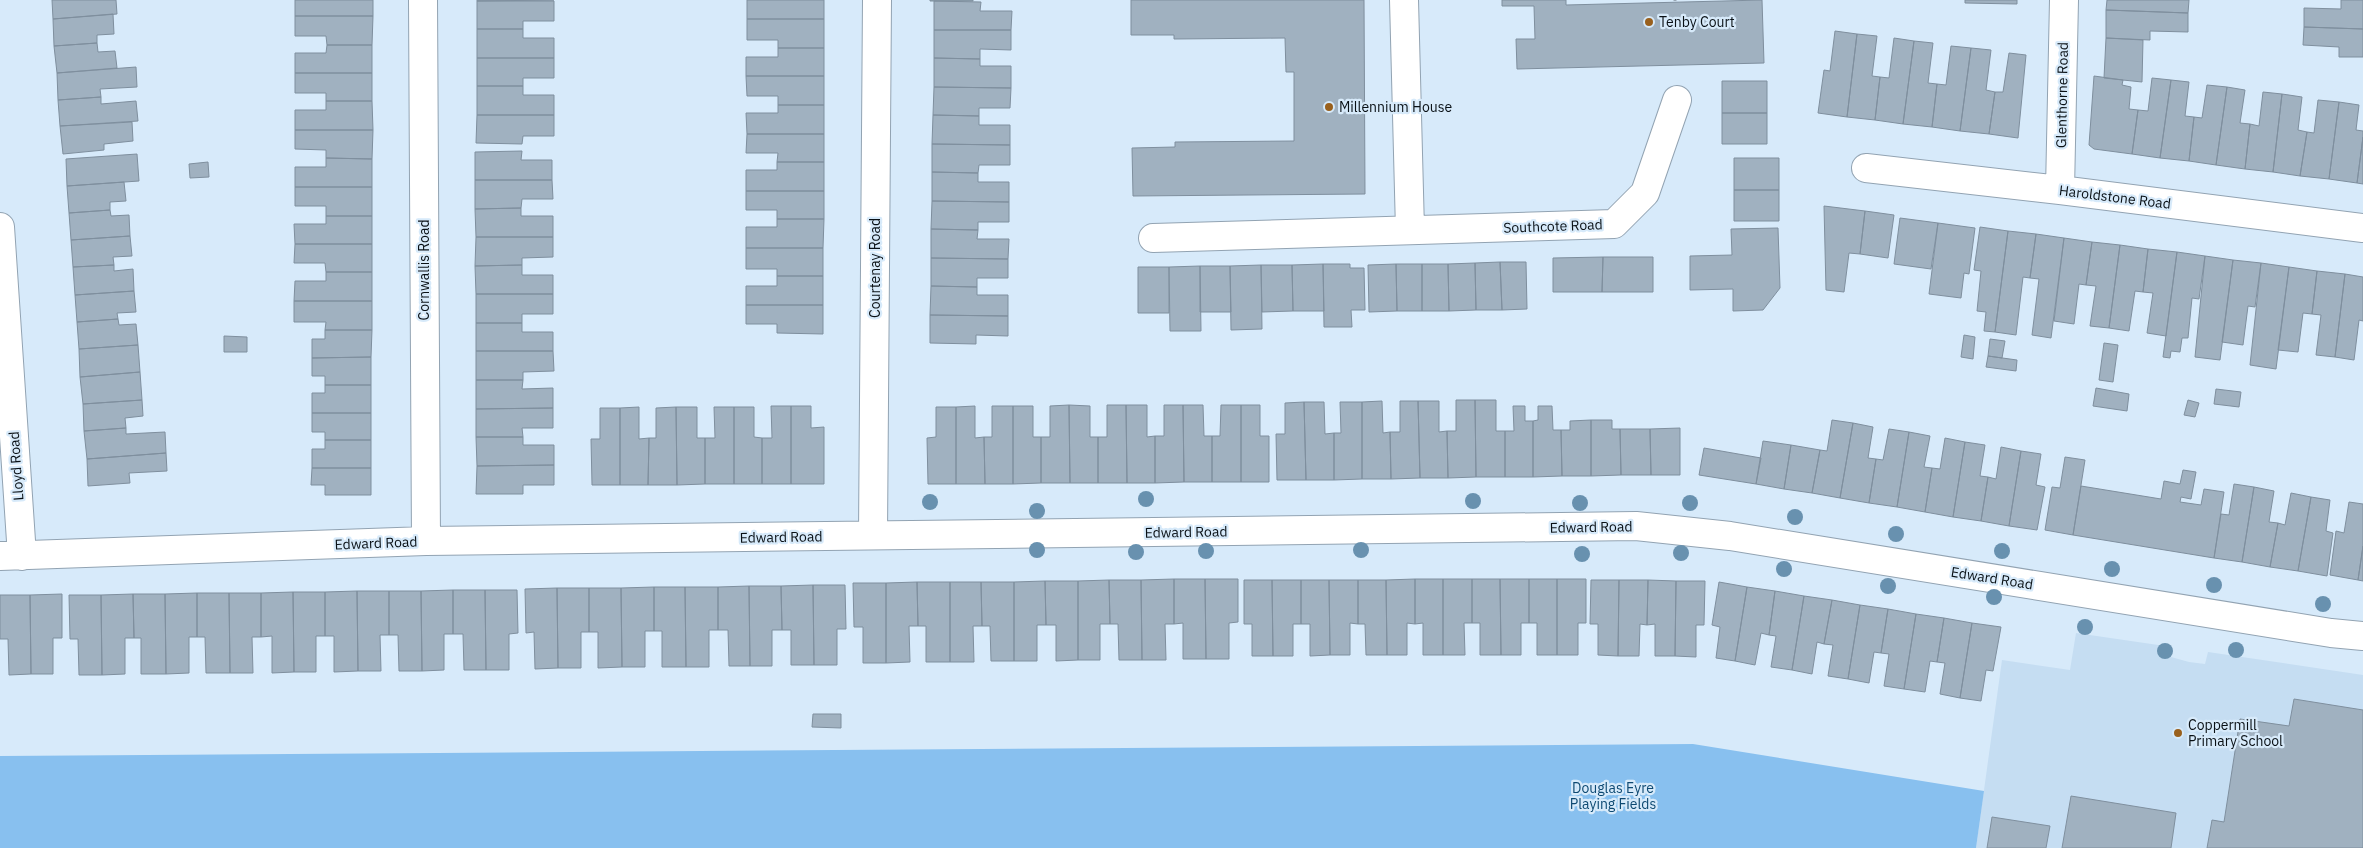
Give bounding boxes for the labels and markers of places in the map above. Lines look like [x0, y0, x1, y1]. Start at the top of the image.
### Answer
place label: Tenby Court [1659, 13, 1735, 31]
marker: Tenby Court [1643, 16, 1655, 28]
place label: Millennium House [1339, 98, 1452, 116]
marker: Millennium House [1323, 101, 1335, 113]
place label: Coppermill Primary School [2188, 716, 2283, 750]
marker: Coppermill Primary School [2172, 727, 2184, 739]

